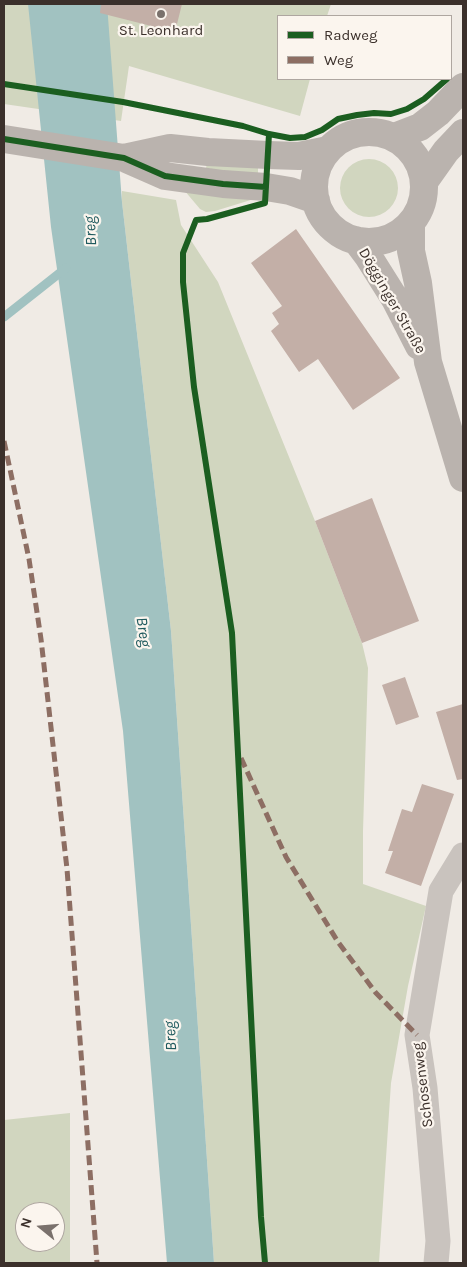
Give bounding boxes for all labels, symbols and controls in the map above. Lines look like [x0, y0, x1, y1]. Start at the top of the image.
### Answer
marker: St. Leonhard [155, 8, 167, 20]
legend [277, 15, 452, 80]
place label: St. Leonhard [119, 22, 203, 40]
text: Radweg [324, 26, 377, 44]
text: Weg [324, 51, 353, 69]
water label: Breg [81, 216, 101, 246]
street label: Dögginger Straße [354, 245, 430, 357]
water label: Breg [131, 616, 155, 648]
water label: Breg [161, 1021, 181, 1051]
street label: Schosenweg [409, 1041, 437, 1129]
north arrow [15, 1202, 65, 1252]
text: N [17, 1215, 36, 1230]

